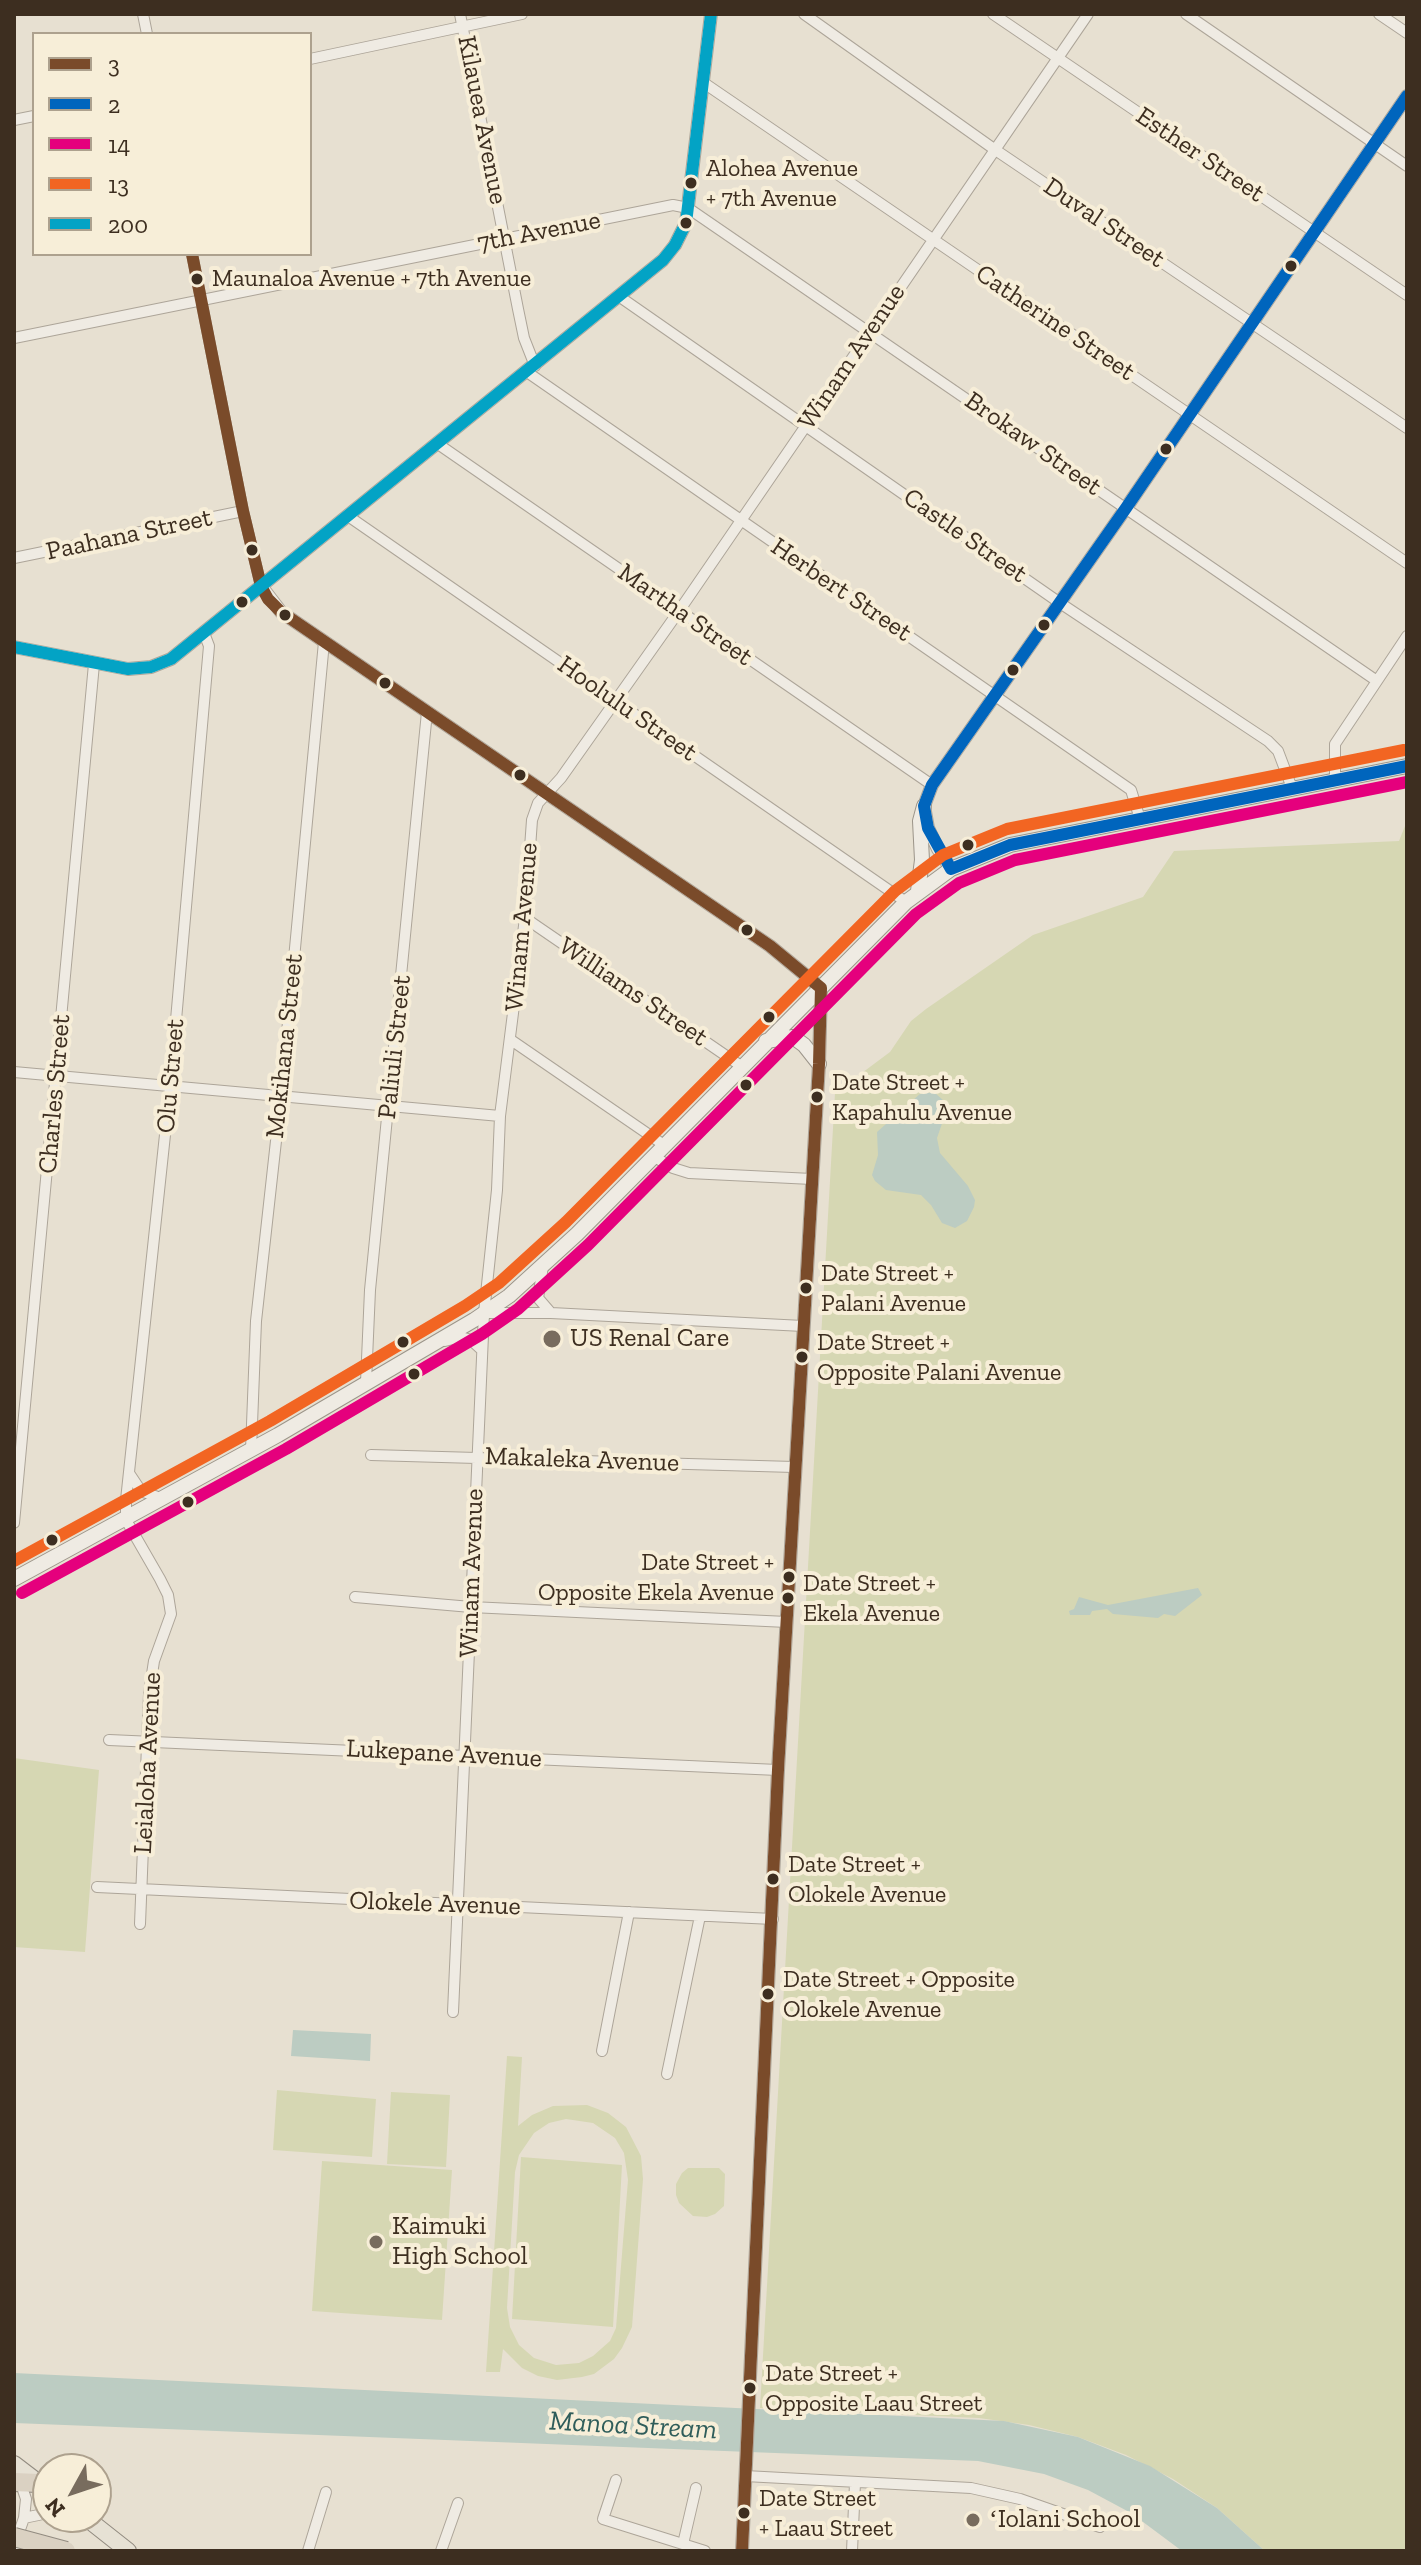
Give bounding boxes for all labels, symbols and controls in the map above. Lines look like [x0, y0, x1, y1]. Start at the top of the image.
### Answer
legend [32, 32, 312, 256]
street label: Kilauea Avenue [450, 33, 514, 207]
text: 3 [108, 50, 120, 79]
text: 2 [108, 90, 120, 119]
street label: Esther Street [1130, 101, 1270, 209]
text: 14 [108, 130, 130, 159]
place label: Alohea Avenue + 7th Avenue [706, 155, 858, 211]
text: 13 [108, 170, 129, 199]
street label: Duval Street [1037, 171, 1171, 275]
marker: Alohea Avenue + 7th Avenue [683, 175, 699, 191]
street label: 7th Avenue [475, 205, 603, 259]
text: 200 [108, 210, 148, 239]
unlabelled marker [678, 215, 694, 231]
street label: Catherine Street [969, 258, 1141, 388]
unlabelled marker [1283, 258, 1299, 274]
place label: Maunaloa Avenue + 7th Avenue [212, 265, 531, 293]
marker: Maunaloa Avenue + 7th Avenue [189, 271, 205, 287]
street label: Winam Avenue [792, 278, 912, 436]
street label: Brokaw Street [959, 385, 1107, 503]
unlabelled marker [1158, 441, 1174, 457]
street label: Castle Street [897, 482, 1033, 590]
street label: Paahana Street [43, 502, 215, 568]
street label: Herbert Street [765, 531, 917, 649]
unlabelled marker [244, 542, 260, 558]
street label: Martha Street [612, 557, 758, 673]
unlabelled marker [234, 594, 250, 610]
unlabelled marker [277, 607, 293, 623]
unlabelled marker [1036, 617, 1052, 633]
street label: Hoolulu Street [551, 649, 703, 769]
unlabelled marker [1005, 662, 1021, 678]
unlabelled marker [377, 675, 393, 691]
unlabelled marker [512, 767, 528, 783]
unlabelled marker [960, 837, 976, 853]
street label: Winam Avenue [499, 841, 545, 1013]
unlabelled marker [739, 922, 755, 938]
street label: Williams Street [553, 931, 713, 1053]
street label: Mokihana Street [260, 952, 310, 1140]
street label: Paliuli Street [372, 973, 418, 1121]
unlabelled marker [761, 1009, 777, 1025]
street label: Charles Street [33, 1013, 77, 1175]
street label: Olu Street [150, 1018, 192, 1134]
place label: Date Street + Kapahulu Avenue [832, 1069, 1012, 1125]
unlabelled marker [738, 1077, 754, 1093]
marker: Date Street + Kapahulu Avenue [809, 1089, 825, 1105]
place label: Date Street + Palani Avenue [821, 1260, 966, 1316]
marker: Date Street + Palani Avenue [798, 1280, 814, 1296]
place label: US Renal Care [570, 1323, 729, 1355]
marker: US Renal Care [541, 1328, 563, 1350]
place label: Date Street + Opposite Palani Avenue [817, 1329, 1061, 1385]
unlabelled marker [395, 1334, 411, 1350]
marker: Date Street + Opposite Palani Avenue [794, 1349, 810, 1365]
unlabelled marker [406, 1366, 422, 1382]
street label: Makaleka Avenue [484, 1441, 680, 1479]
street label: Winam Avenue [453, 1488, 491, 1658]
unlabelled marker [180, 1494, 196, 1510]
unlabelled marker [44, 1532, 60, 1548]
place label: Date Street + Opposite Ekela Avenue [538, 1549, 774, 1605]
marker: Date Street + Opposite Ekela Avenue [781, 1569, 797, 1585]
place label: Date Street + Ekela Avenue [803, 1570, 940, 1626]
marker: Date Street + Ekela Avenue [780, 1590, 796, 1606]
street label: Leialoha Avenue [128, 1671, 168, 1855]
street label: Lukepane Avenue [345, 1733, 543, 1775]
place label: Date Street + Olokele Avenue [788, 1851, 946, 1907]
marker: Date Street + Olokele Avenue [765, 1871, 781, 1887]
street label: Olokele Avenue [349, 1885, 521, 1923]
place label: Date Street + Opposite Olokele Avenue [783, 1966, 1015, 2022]
marker: Date Street + Opposite Olokele Avenue [760, 1986, 776, 2002]
place label: Kaimuki High School [392, 2211, 528, 2272]
marker: Kaimuki High School [367, 2233, 385, 2251]
place label: Date Street + Opposite Laau Street [765, 2360, 982, 2416]
marker: Date Street + Opposite Laau Street [742, 2380, 758, 2396]
water label: Manoa Stream [548, 2405, 718, 2447]
north arrow [32, 2453, 112, 2533]
place label: Date Street + Laau Street [759, 2485, 893, 2541]
text: N [39, 2492, 70, 2523]
place label: ʻIolani School [989, 2504, 1140, 2536]
marker: Date Street + Laau Street [736, 2505, 752, 2521]
marker: ʻIolani School [964, 2511, 982, 2529]

